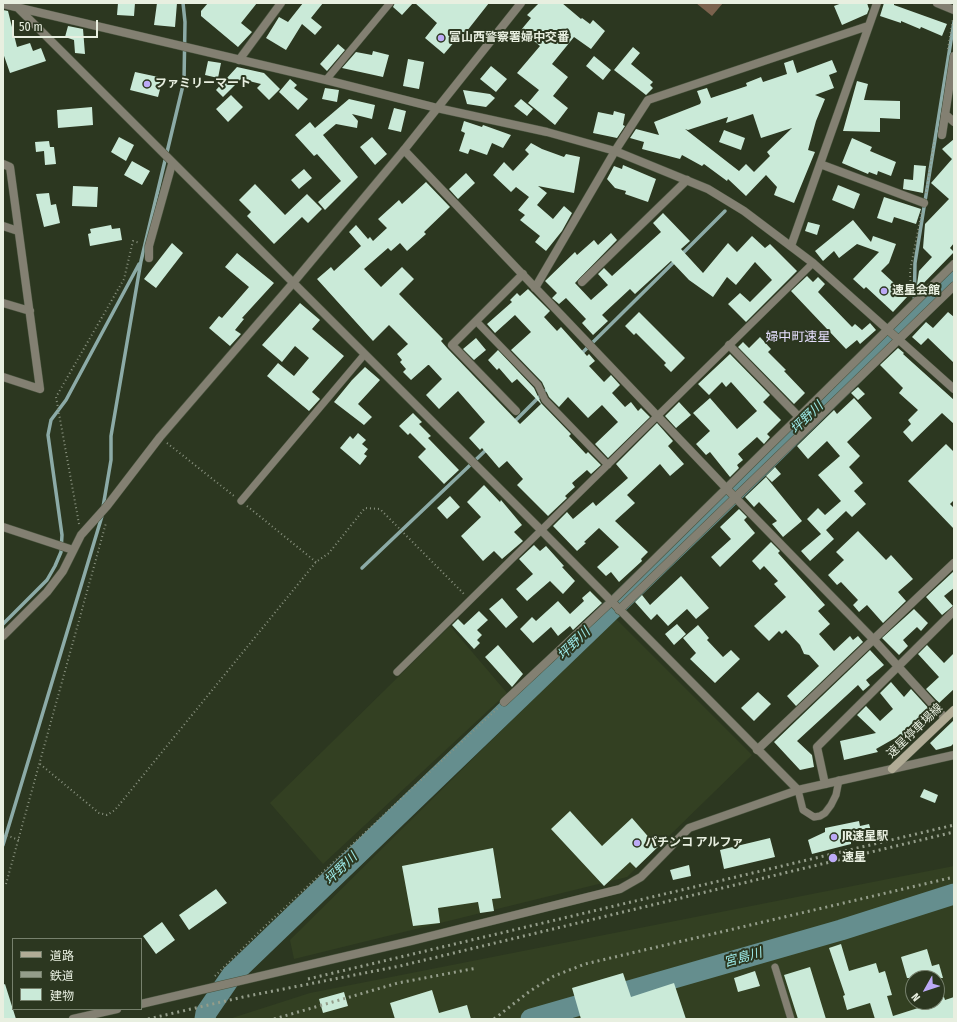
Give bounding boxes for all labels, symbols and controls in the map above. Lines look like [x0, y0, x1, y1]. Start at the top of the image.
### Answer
scale bar [14, 12, 100, 38]
text: 50 m [19, 20, 43, 34]
place label: 富山西警察署婦中交番 [449, 31, 569, 45]
marker: 富山西警察署婦中交番 [436, 33, 446, 43]
place label: ファミリーマート [155, 77, 251, 91]
marker: ファミリーマート [142, 79, 152, 89]
place label: 速星会館 [892, 284, 940, 298]
marker: 速星会館 [879, 286, 889, 296]
district label: 婦中町速星 [766, 329, 830, 345]
water label: 坪野川 [788, 399, 826, 437]
water label: 坪野川 [555, 625, 593, 663]
street label: 速星停車場線 [884, 701, 946, 761]
place label: JR速星駅 [842, 830, 888, 844]
marker: JR速星駅 [829, 832, 839, 842]
place label: パチンコ アルファ [645, 836, 743, 850]
marker: パチンコ アルファ [632, 838, 642, 848]
water label: 坪野川 [322, 850, 360, 888]
place label: 速星 [842, 851, 866, 865]
marker: 速星 [827, 852, 839, 864]
legend [12, 938, 142, 1010]
water label: 宮島川 [722, 945, 764, 971]
text: 道路 [50, 949, 74, 963]
text: 鉄道 [50, 969, 74, 983]
north arrow [905, 970, 945, 1010]
text: 建物 [50, 989, 74, 1003]
text: N [909, 991, 923, 1004]

